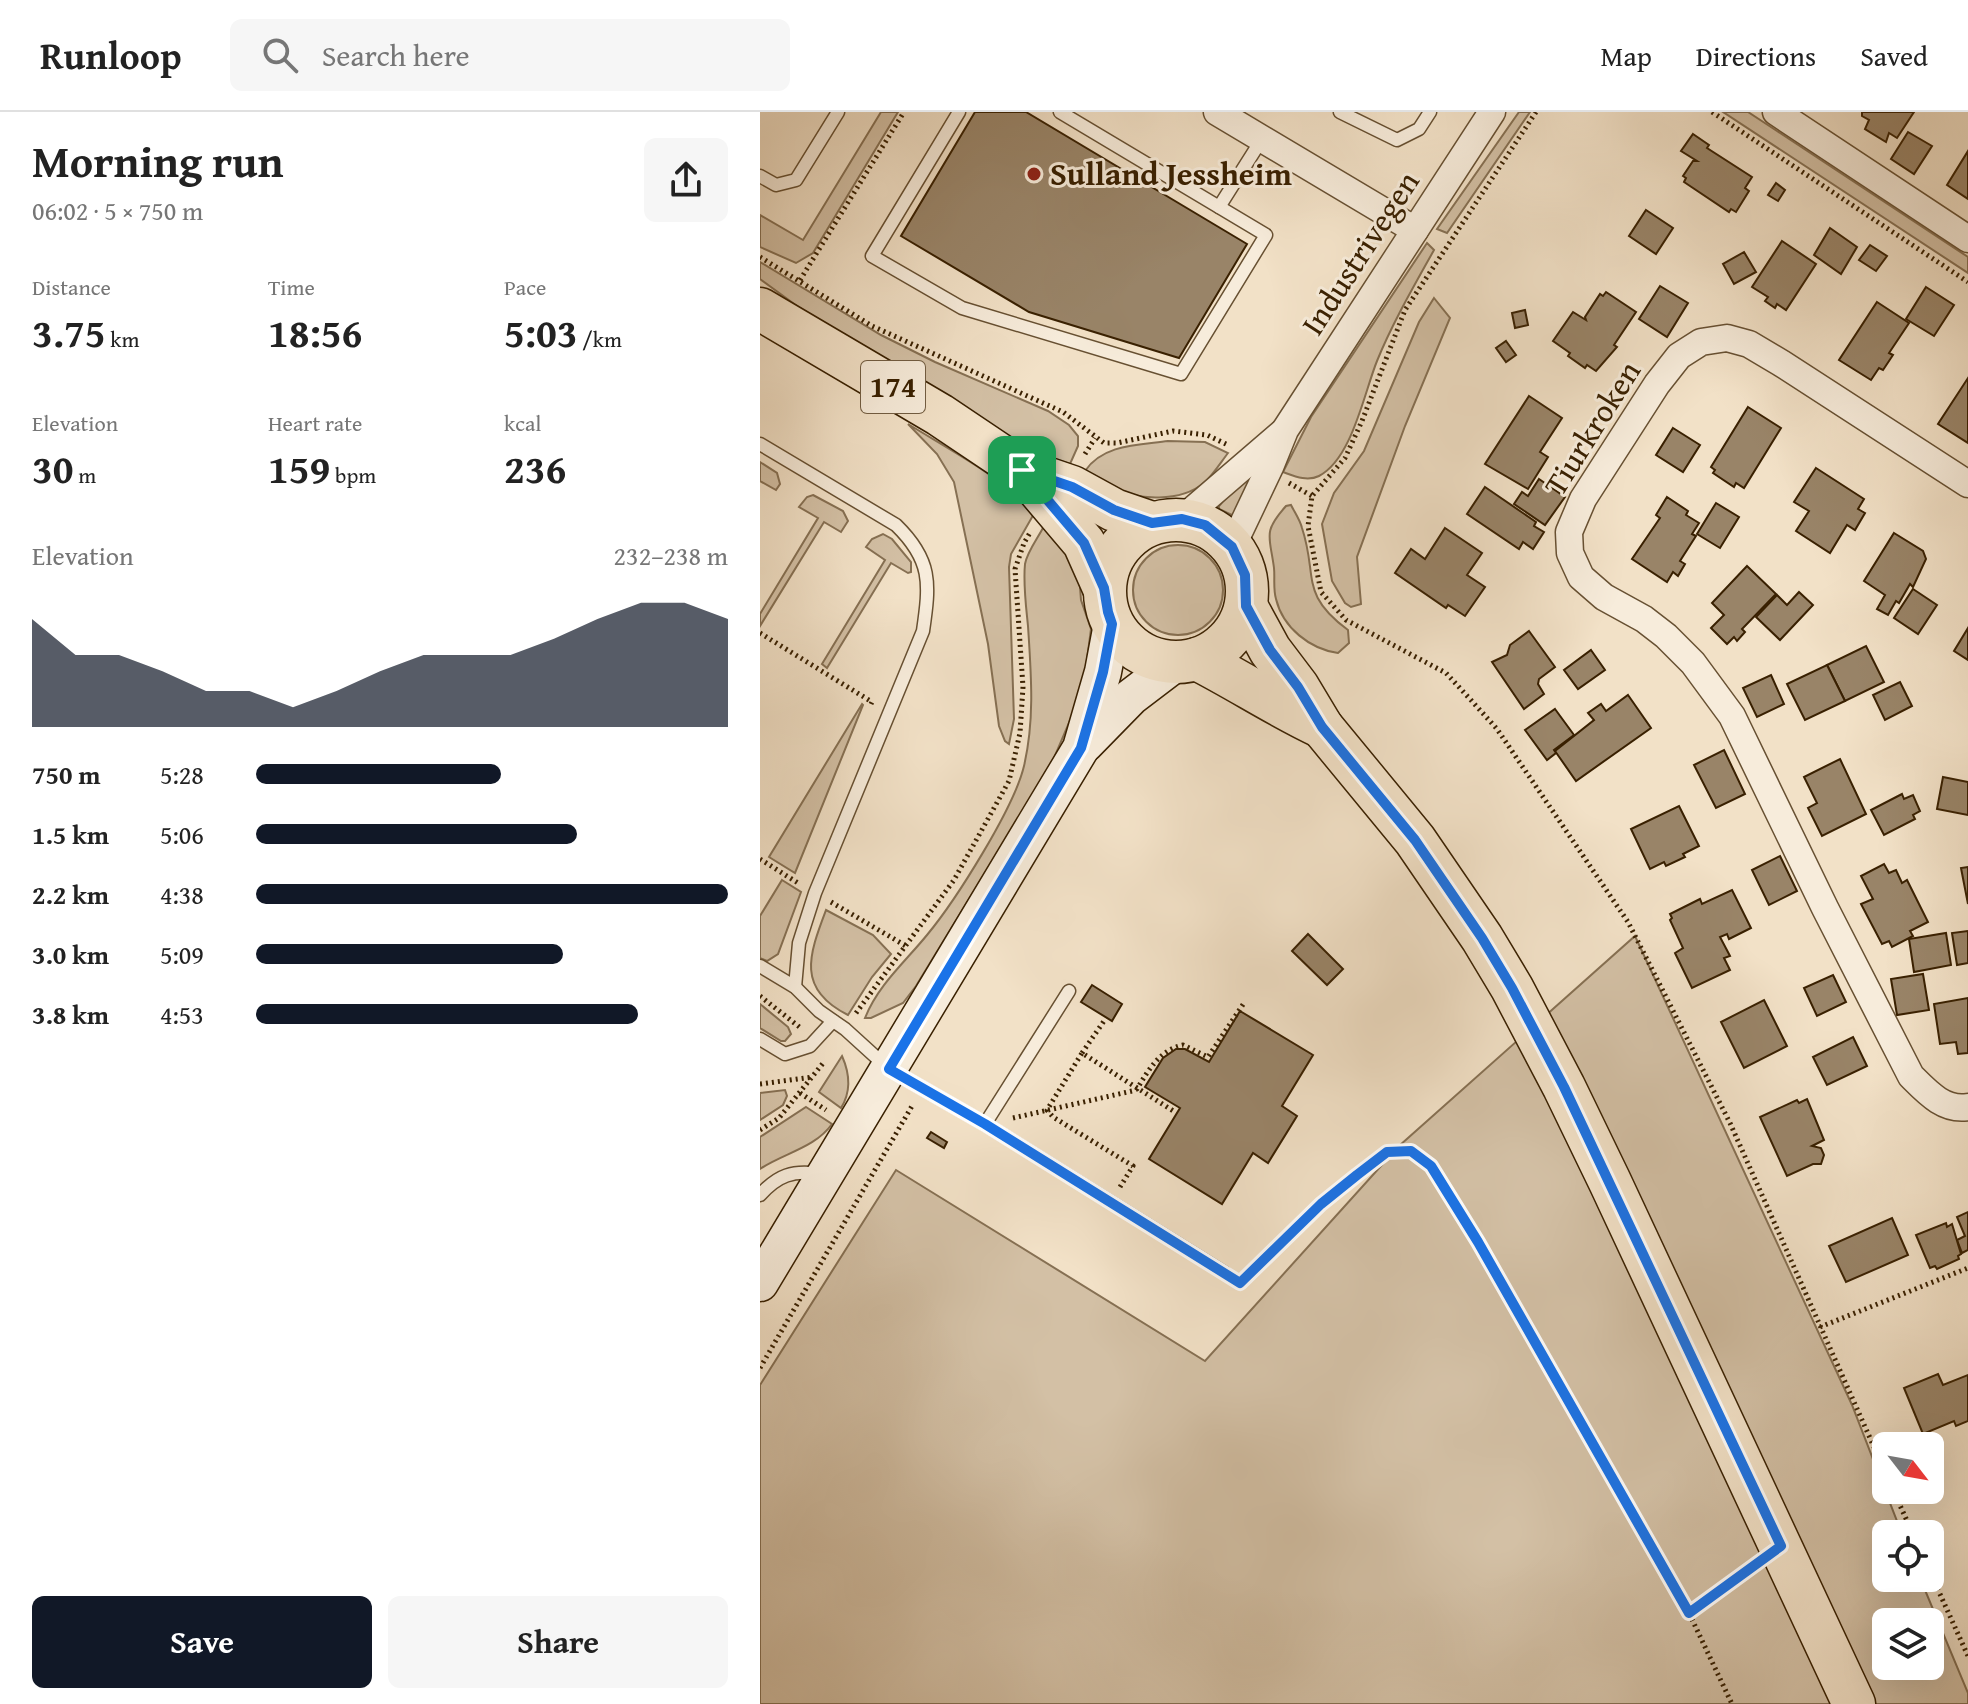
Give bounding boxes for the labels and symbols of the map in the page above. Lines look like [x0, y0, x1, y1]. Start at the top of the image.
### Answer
place label: Sulland Jessheim [1050, 150, 1293, 197]
street label: Industrivegen [1289, 161, 1430, 344]
marker: Sulland Jessheim [1025, 165, 1043, 183]
street label: Tiurkroken [1532, 351, 1652, 504]
road number: 174 [861, 361, 925, 413]
pin [988, 436, 1056, 504]
north arrow [1872, 1432, 1944, 1504]

